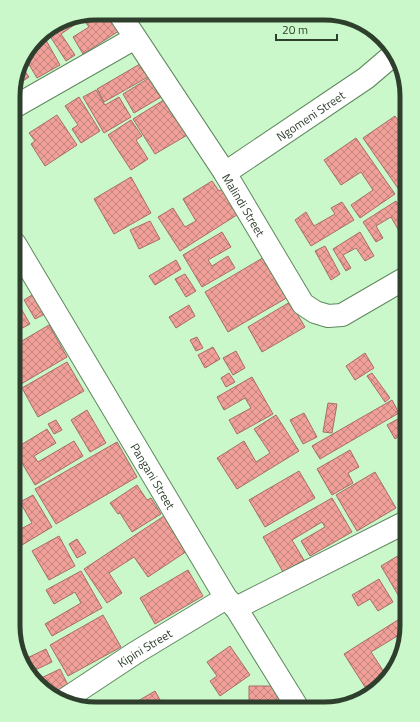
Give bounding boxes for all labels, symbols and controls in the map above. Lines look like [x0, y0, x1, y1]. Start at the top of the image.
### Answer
scale bar [276, 16, 337, 42]
text: 20 m [282, 20, 308, 39]
street label: Ngomeni Street [272, 85, 349, 145]
street label: Malindi Street [218, 170, 271, 241]
street label: Pangani Street [126, 439, 181, 513]
street label: Kipini Street [113, 623, 176, 672]

